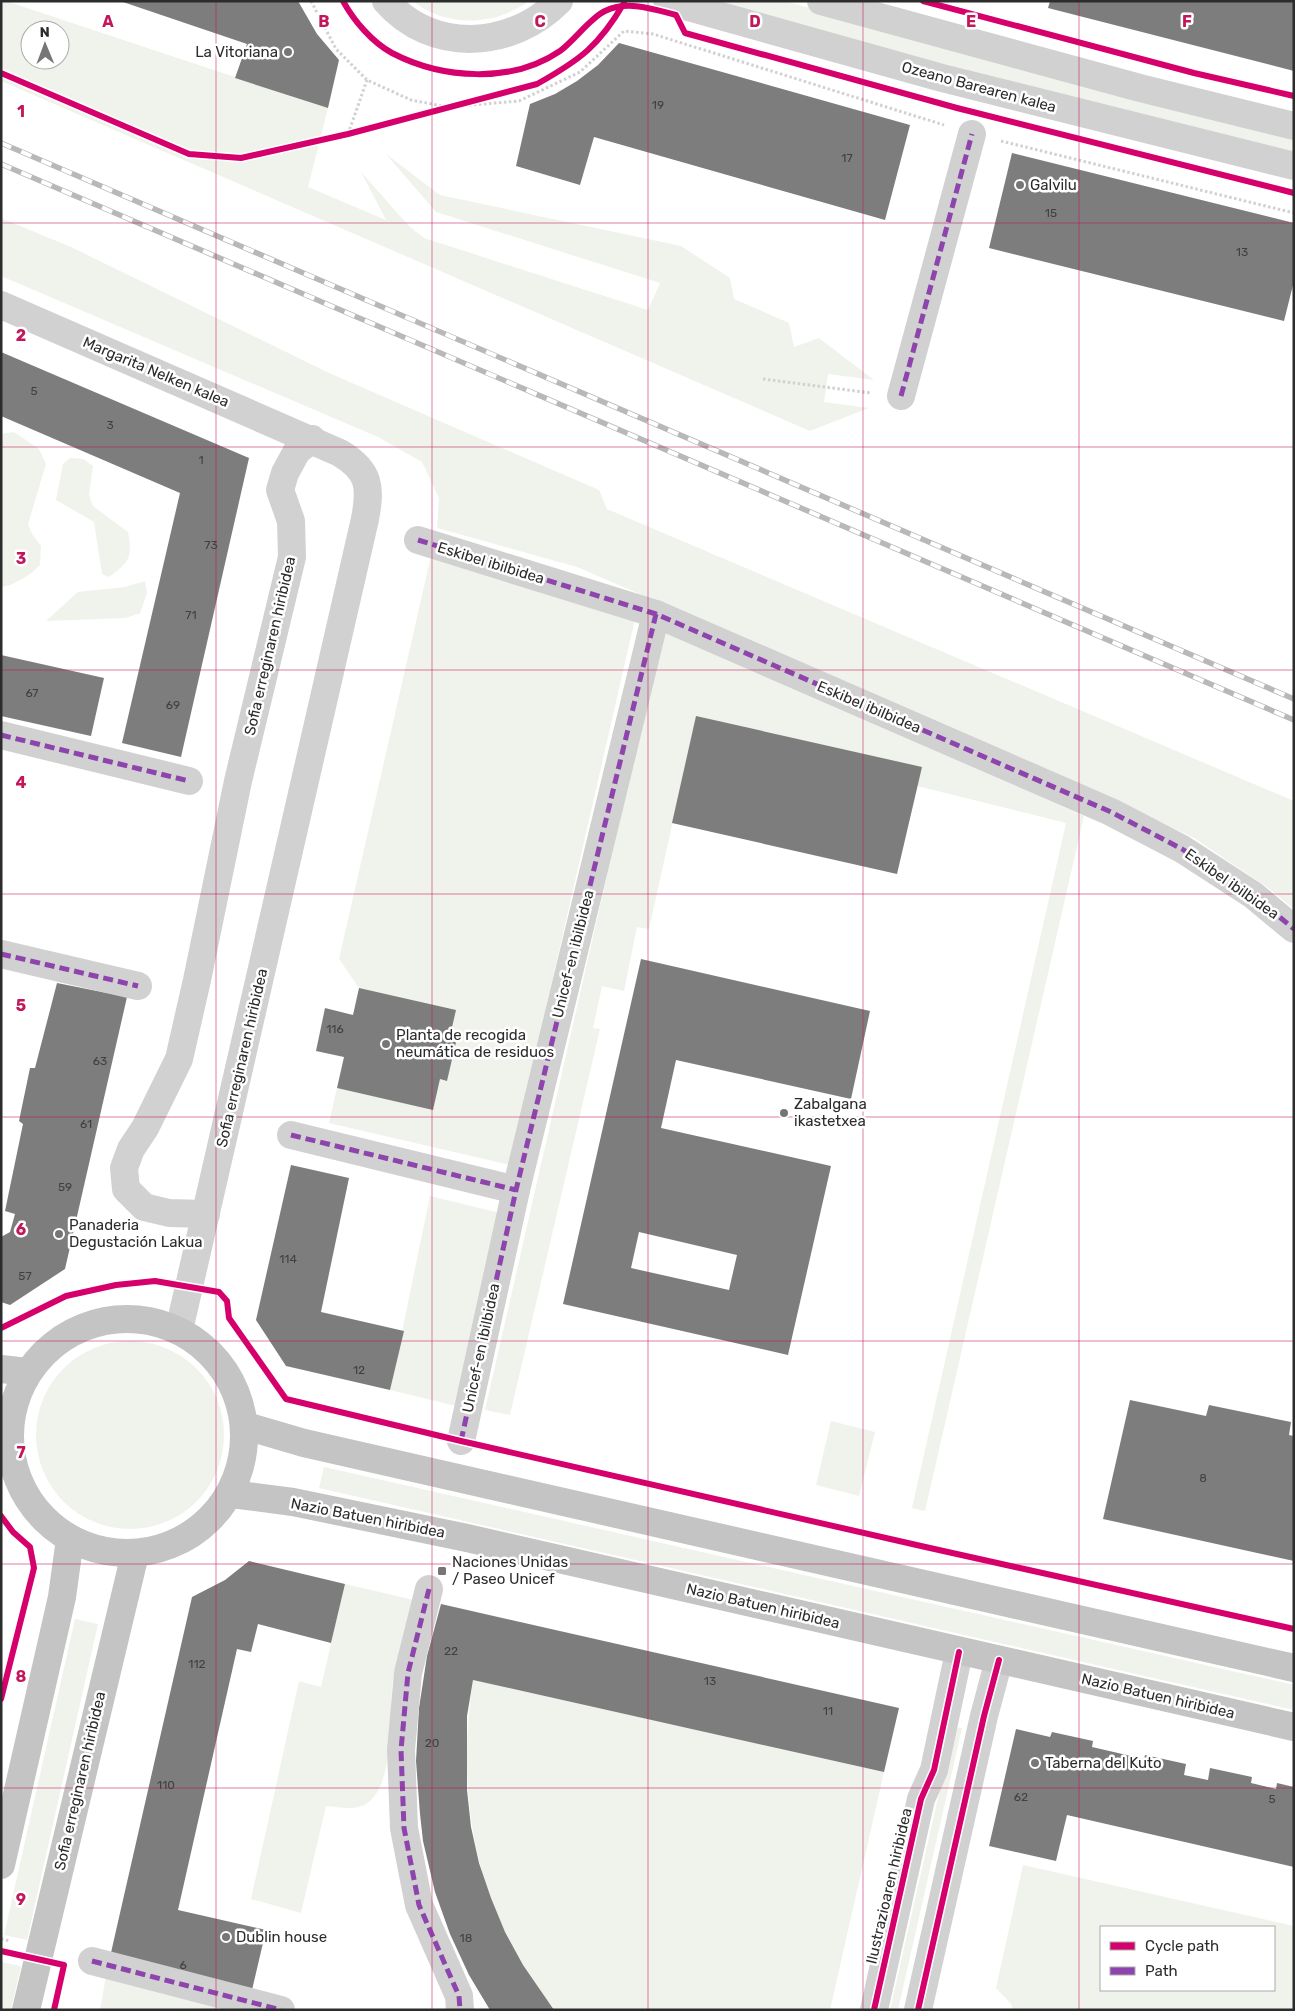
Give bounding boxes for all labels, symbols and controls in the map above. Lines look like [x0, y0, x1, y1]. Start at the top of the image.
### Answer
text: A [102, 12, 114, 31]
text: B [318, 12, 330, 31]
text: C [534, 12, 546, 31]
text: D [749, 12, 761, 31]
text: E [966, 12, 976, 31]
text: F [1182, 12, 1192, 31]
north arrow [20, 20, 70, 70]
text: N [40, 24, 50, 41]
place label: La Vitoriana [195, 43, 278, 61]
marker: La Vitoriana [282, 46, 294, 58]
street label: Ozeano Barearen kalea [900, 58, 1058, 116]
house number: 19 [652, 98, 664, 112]
text: 1 [17, 102, 25, 121]
house number: 17 [841, 151, 853, 165]
place label: Galvilu [1030, 176, 1077, 194]
marker: Galvilu [1014, 179, 1026, 191]
house number: 15 [1045, 206, 1057, 220]
house number: 13 [1236, 245, 1248, 259]
text: 2 [16, 326, 26, 345]
street label: Margarita Nelken kalea [80, 333, 232, 411]
house number: 5 [30, 384, 38, 398]
house number: 3 [106, 418, 114, 432]
house number: 1 [198, 453, 204, 467]
house number: 73 [204, 538, 218, 552]
street label: Eskibel ibilbidea [435, 538, 547, 588]
text: 3 [16, 549, 26, 568]
street label: Sofia erreginaren hiribidea [241, 555, 299, 737]
house number: 71 [185, 608, 197, 622]
street label: Eskibel ibilbidea [815, 677, 923, 737]
house number: 67 [25, 686, 39, 700]
house number: 69 [166, 698, 180, 712]
text: 4 [16, 773, 27, 792]
street label: Eskibel ibilbidea [1181, 845, 1283, 923]
street label: Unicef-en ibilbidea [548, 888, 598, 1020]
street label: Sofia erreginaren hiribidea [213, 967, 271, 1149]
text: 5 [16, 996, 26, 1015]
house number: 116 [326, 1022, 344, 1036]
place label: Planta de recogida neumática de residuos [396, 1026, 555, 1061]
marker: Planta de recogida neumática de residuos [380, 1038, 392, 1050]
house number: 63 [93, 1054, 107, 1068]
place label: Zabalgana ikastetxea [794, 1095, 867, 1130]
marker: Zabalgana ikastetxea [778, 1107, 790, 1119]
house number: 61 [80, 1117, 92, 1131]
house number: 59 [58, 1180, 72, 1194]
place label: Panaderia Degustación Lakua [69, 1216, 203, 1251]
text: 6 [16, 1220, 26, 1239]
marker: Panaderia Degustación Lakua [53, 1228, 65, 1240]
house number: 114 [279, 1252, 297, 1266]
house number: 57 [18, 1269, 32, 1283]
street label: Unicef-en ibilbidea [459, 1282, 503, 1414]
house number: 12 [353, 1363, 365, 1377]
text: 7 [16, 1443, 26, 1462]
house number: 8 [1199, 1471, 1207, 1485]
street label: Nazio Batuen hiribidea [289, 1494, 447, 1542]
place label: Naciones Unidas / Paseo Unicef [452, 1553, 568, 1588]
marker: Naciones Unidas / Paseo Unicef [436, 1565, 448, 1577]
street label: Nazio Batuen hiribidea [685, 1580, 841, 1632]
house number: 22 [444, 1644, 458, 1658]
house number: 112 [188, 1657, 206, 1671]
text: 8 [16, 1667, 27, 1686]
street label: Nazio Batuen hiribidea [1080, 1670, 1236, 1722]
house number: 13 [704, 1674, 716, 1688]
street label: Sofia erreginaren hiribidea [51, 1690, 109, 1872]
house number: 11 [823, 1704, 833, 1718]
house number: 20 [425, 1736, 439, 1750]
place label: Taberna del Kuto [1045, 1754, 1162, 1772]
marker: Taberna del Kuto [1029, 1757, 1041, 1769]
house number: 110 [157, 1778, 175, 1792]
house number: 62 [1014, 1790, 1028, 1804]
house number: 5 [1268, 1792, 1276, 1806]
street label: Ilustrazioaren hiribidea [862, 1806, 916, 1966]
text: 9 [16, 1890, 26, 1909]
legend [1100, 1926, 1275, 1991]
place label: Dublin house [236, 1928, 327, 1946]
marker: Dublin house [220, 1931, 232, 1943]
house number: 18 [460, 1931, 472, 1945]
text: Cycle path [1145, 1937, 1219, 1955]
house number: 6 [179, 1958, 187, 1972]
text: Path [1145, 1962, 1178, 1980]

